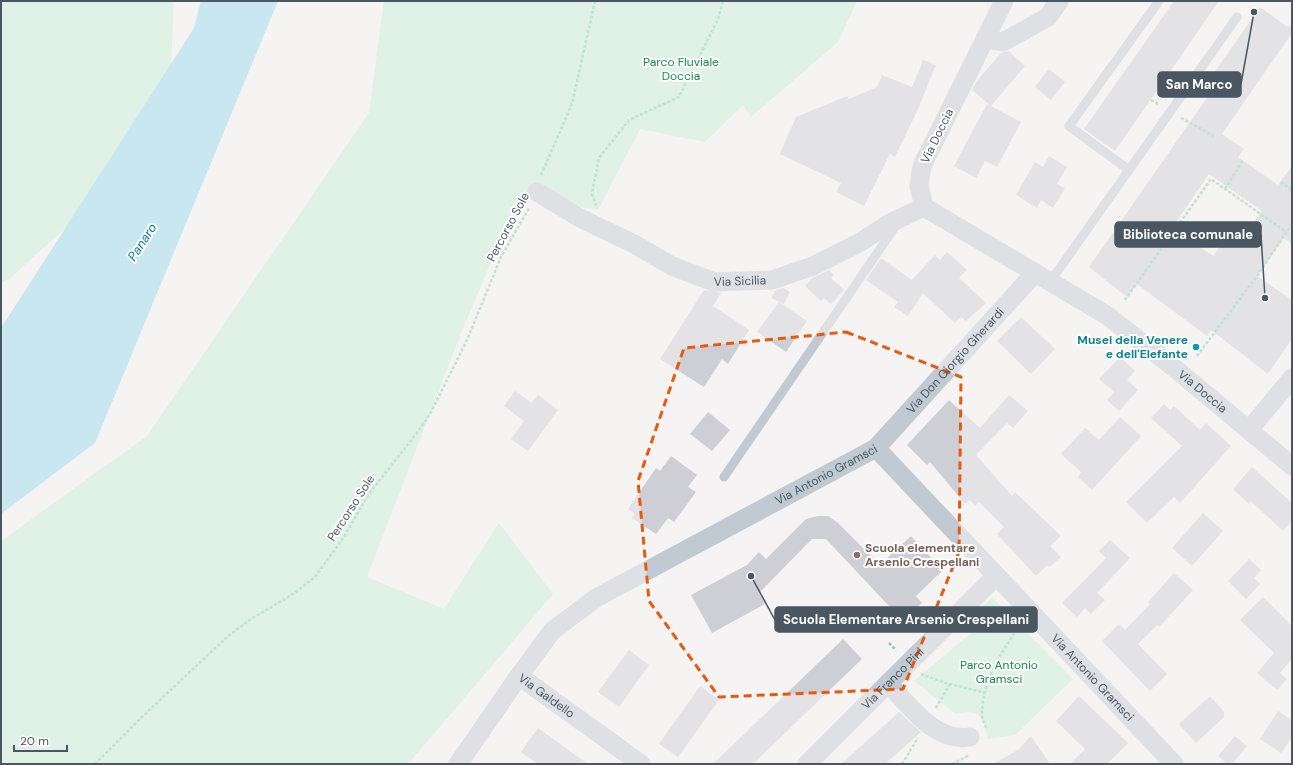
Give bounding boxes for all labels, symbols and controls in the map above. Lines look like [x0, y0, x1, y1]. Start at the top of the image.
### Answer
park label: Parco Fluviale Doccia [643, 54, 719, 84]
callout: San Marco [1158, 72, 1241, 97]
text: San Marco [1166, 76, 1232, 93]
street label: Via Doccia [917, 106, 957, 166]
street label: Percorso Sole [483, 190, 533, 264]
water label: Panaro [124, 220, 161, 264]
callout: Biblioteca comunale [1115, 222, 1261, 247]
text: Biblioteca comunale [1123, 226, 1253, 243]
street label: Via Sicilia [713, 272, 766, 290]
street label: Via Don Giorgio Gherardi [903, 304, 1008, 417]
place label: Musei della Venere e dell'Elefante [1077, 332, 1188, 362]
marker: Musei della Venere e dell'Elefante [1191, 342, 1201, 352]
street label: Via Doccia [1175, 366, 1230, 417]
street label: Via Antonio Gramsci [772, 441, 880, 509]
street label: Percorso Sole [324, 472, 378, 544]
place label: Scuola elementare Arsenio Crespellani [865, 540, 979, 570]
marker: Scuola elementare Arsenio Crespellani [852, 550, 862, 560]
callout: Scuola Elementare Arsenio Crespellani [775, 607, 1037, 632]
text: Scuola Elementare Arsenio Crespellani [783, 611, 1029, 628]
street label: Via Antonio Gramsci [1048, 631, 1137, 725]
street label: Via Franco Pini [858, 644, 928, 713]
park label: Parco Antonio Gramsci [960, 657, 1038, 687]
street label: Via Galdello [515, 670, 578, 722]
scale bar [14, 727, 67, 753]
text: 20 m [20, 733, 49, 749]

